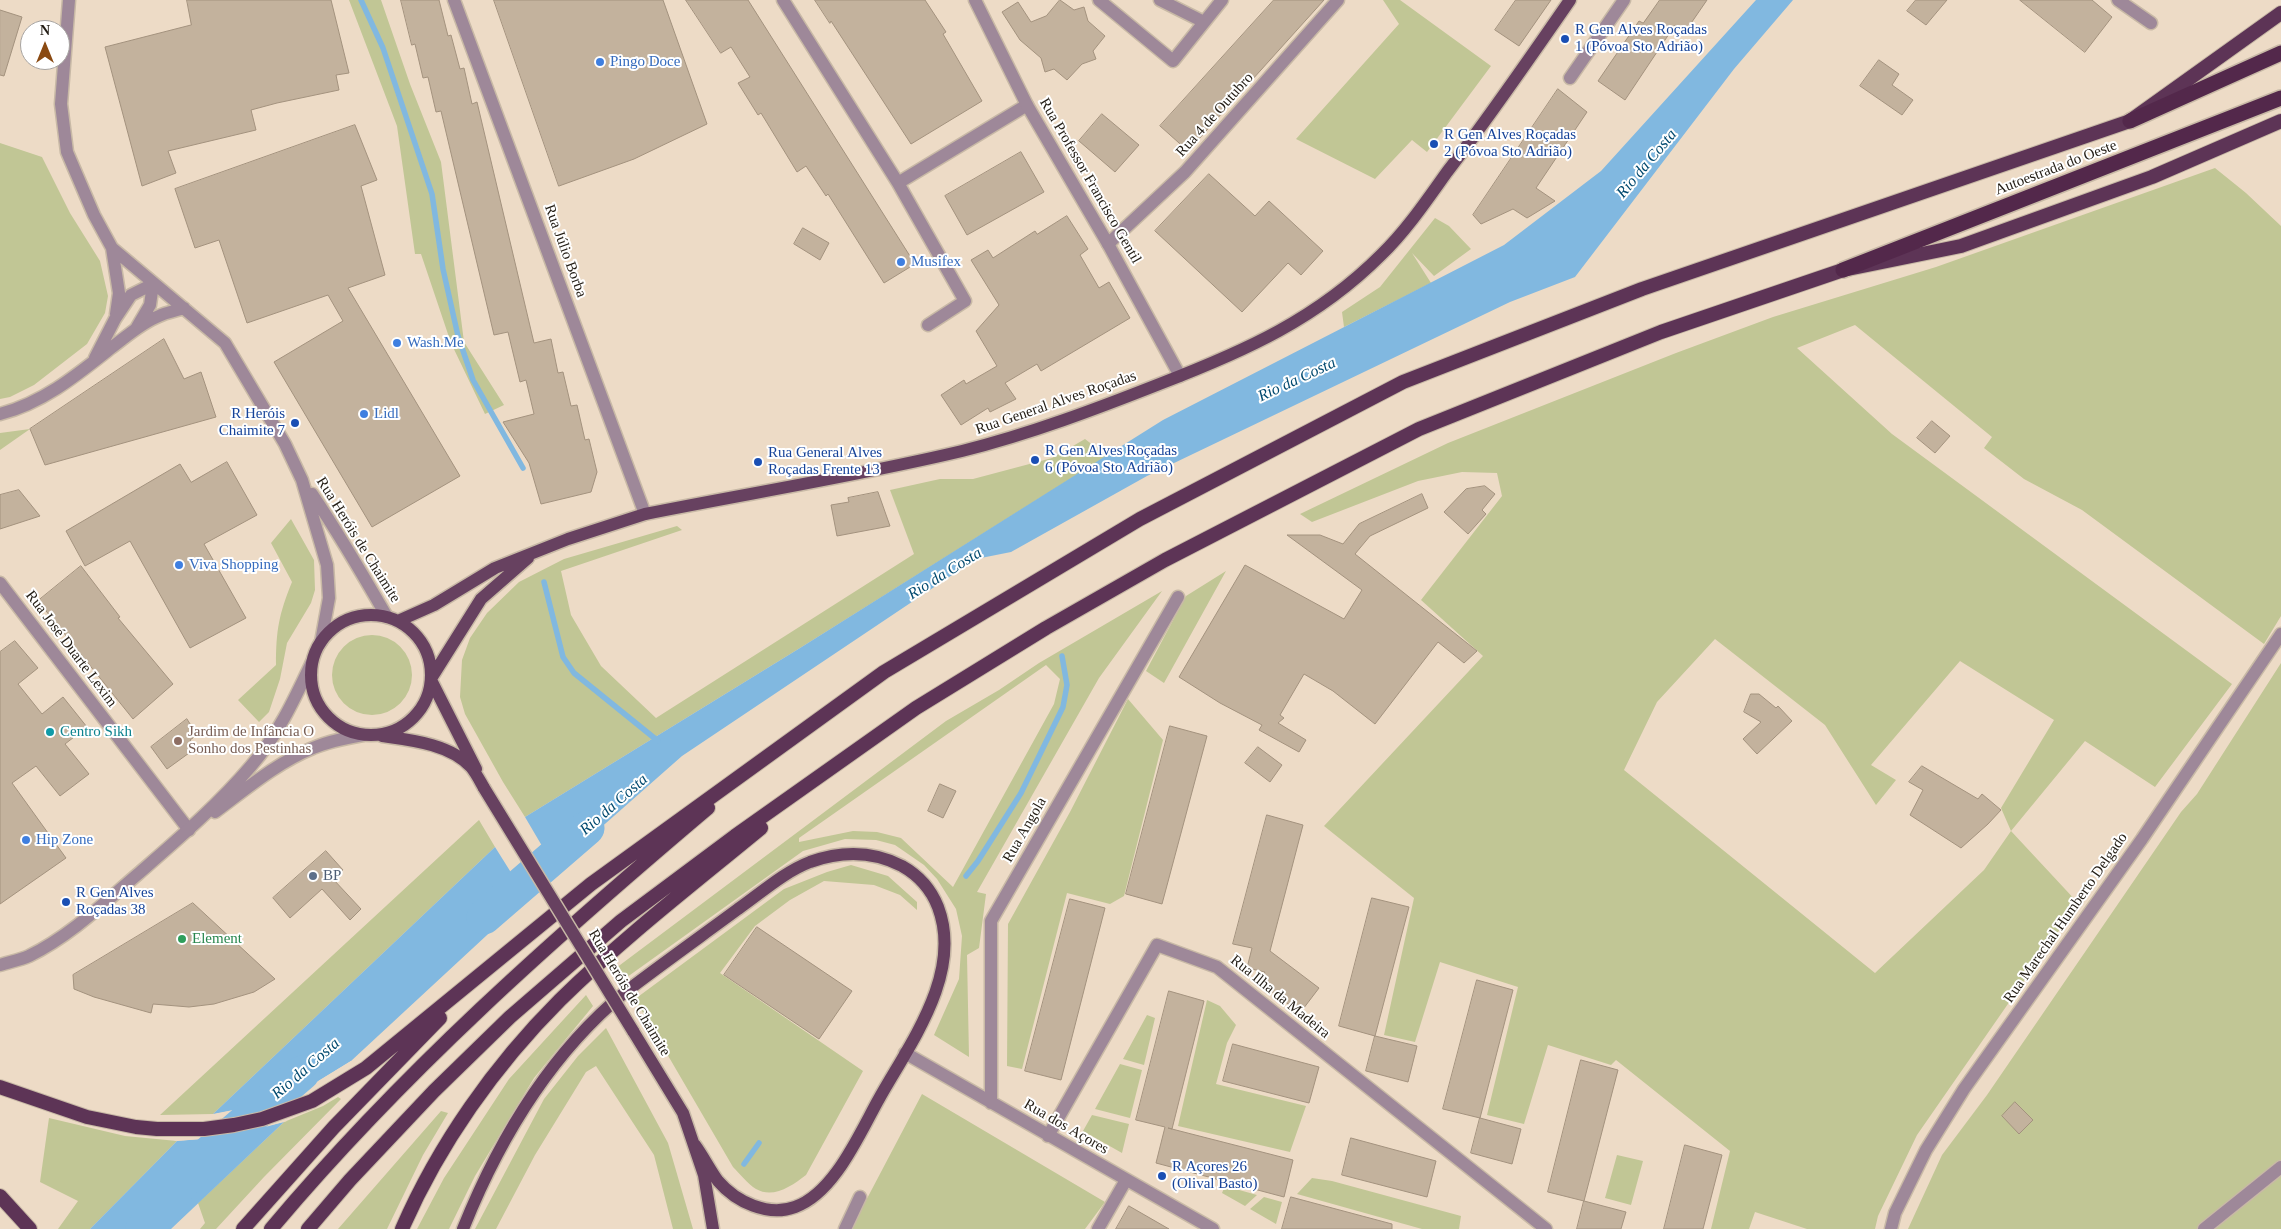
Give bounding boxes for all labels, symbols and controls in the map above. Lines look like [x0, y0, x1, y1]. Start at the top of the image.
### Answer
north arrow [20, 20, 70, 70]
place label: R Gen Alves Roçadas 1 (Póvoa Sto Adrião) [1575, 21, 1707, 56]
text: N [40, 23, 50, 38]
marker: R Gen Alves Roçadas 1 (Póvoa Sto Adrião) [1559, 33, 1571, 45]
place label: Pingo Doce [610, 53, 680, 71]
marker: Pingo Doce [594, 56, 606, 68]
street label: Rua 4 de Outubro [1172, 69, 1258, 161]
street label: Rua Professor Francisco Gentil [1035, 95, 1145, 267]
place label: R Gen Alves Roçadas 2 (Póvoa Sto Adrião) [1444, 126, 1576, 161]
water label: Rio da Costa [1613, 126, 1681, 202]
street label: Autoestrada do Oeste [1992, 136, 2120, 200]
marker: R Gen Alves Roçadas 2 (Póvoa Sto Adrião) [1428, 138, 1440, 150]
street label: Rua Júlio Borba [540, 202, 590, 300]
place label: Musifex [911, 253, 961, 271]
marker: Musifex [895, 256, 907, 268]
place label: Wash.Me [407, 334, 464, 352]
marker: Wash.Me [391, 337, 403, 349]
water label: Rio da Costa [1255, 354, 1339, 406]
street label: Rua General Alves Roçadas [973, 367, 1139, 439]
place label: R Heróis Chaimite 7 [219, 405, 285, 440]
place label: Lidl [374, 405, 399, 423]
marker: Lidl [358, 408, 370, 420]
marker: R Heróis Chaimite 7 [289, 417, 301, 429]
place label: R Gen Alves Roçadas 6 (Póvoa Sto Adrião) [1045, 442, 1177, 477]
place label: Rua General Alves Roçadas Frente 13 [768, 444, 882, 479]
marker: R Gen Alves Roçadas 6 (Póvoa Sto Adrião) [1029, 454, 1041, 466]
marker: Rua General Alves Roçadas Frente 13 [752, 456, 764, 468]
street label: Rua Heróis de Chaimite [312, 474, 404, 606]
water label: Rio da Costa [904, 544, 986, 604]
place label: Viva Shopping [189, 556, 279, 574]
marker: Viva Shopping [173, 559, 185, 571]
street label: Rua José Duarte Lexim [21, 587, 121, 711]
place label: Centro Sikh [60, 723, 132, 741]
place label: Jardim de Infância O Sonho dos Pestinhas [188, 723, 314, 758]
marker: Centro Sikh [44, 726, 56, 738]
marker: Jardim de Infância O Sonho dos Pestinhas [172, 735, 184, 747]
water label: Rio da Costa [576, 770, 652, 840]
street label: Rua Angola [999, 794, 1051, 866]
street label: Rua Marechal Humberto Delgado [2000, 829, 2132, 1007]
place label: Hip Zone [36, 831, 93, 849]
marker: Hip Zone [20, 834, 32, 846]
place label: BP [323, 867, 341, 885]
marker: BP [307, 870, 319, 882]
place label: R Gen Alves Roçadas 38 [76, 884, 153, 919]
marker: R Gen Alves Roçadas 38 [60, 896, 72, 908]
street label: Rua Heróis de Chaimite [584, 926, 674, 1060]
place label: Element [192, 930, 242, 948]
marker: Element [176, 933, 188, 945]
street label: Rua Ilha da Madeira [1227, 951, 1333, 1043]
water label: Rio da Costa [268, 1034, 344, 1104]
street label: Rua dos Açores [1020, 1095, 1112, 1159]
place label: R Açores 26 (Olival Basto) [1172, 1158, 1257, 1193]
marker: R Açores 26 (Olival Basto) [1156, 1170, 1168, 1182]

